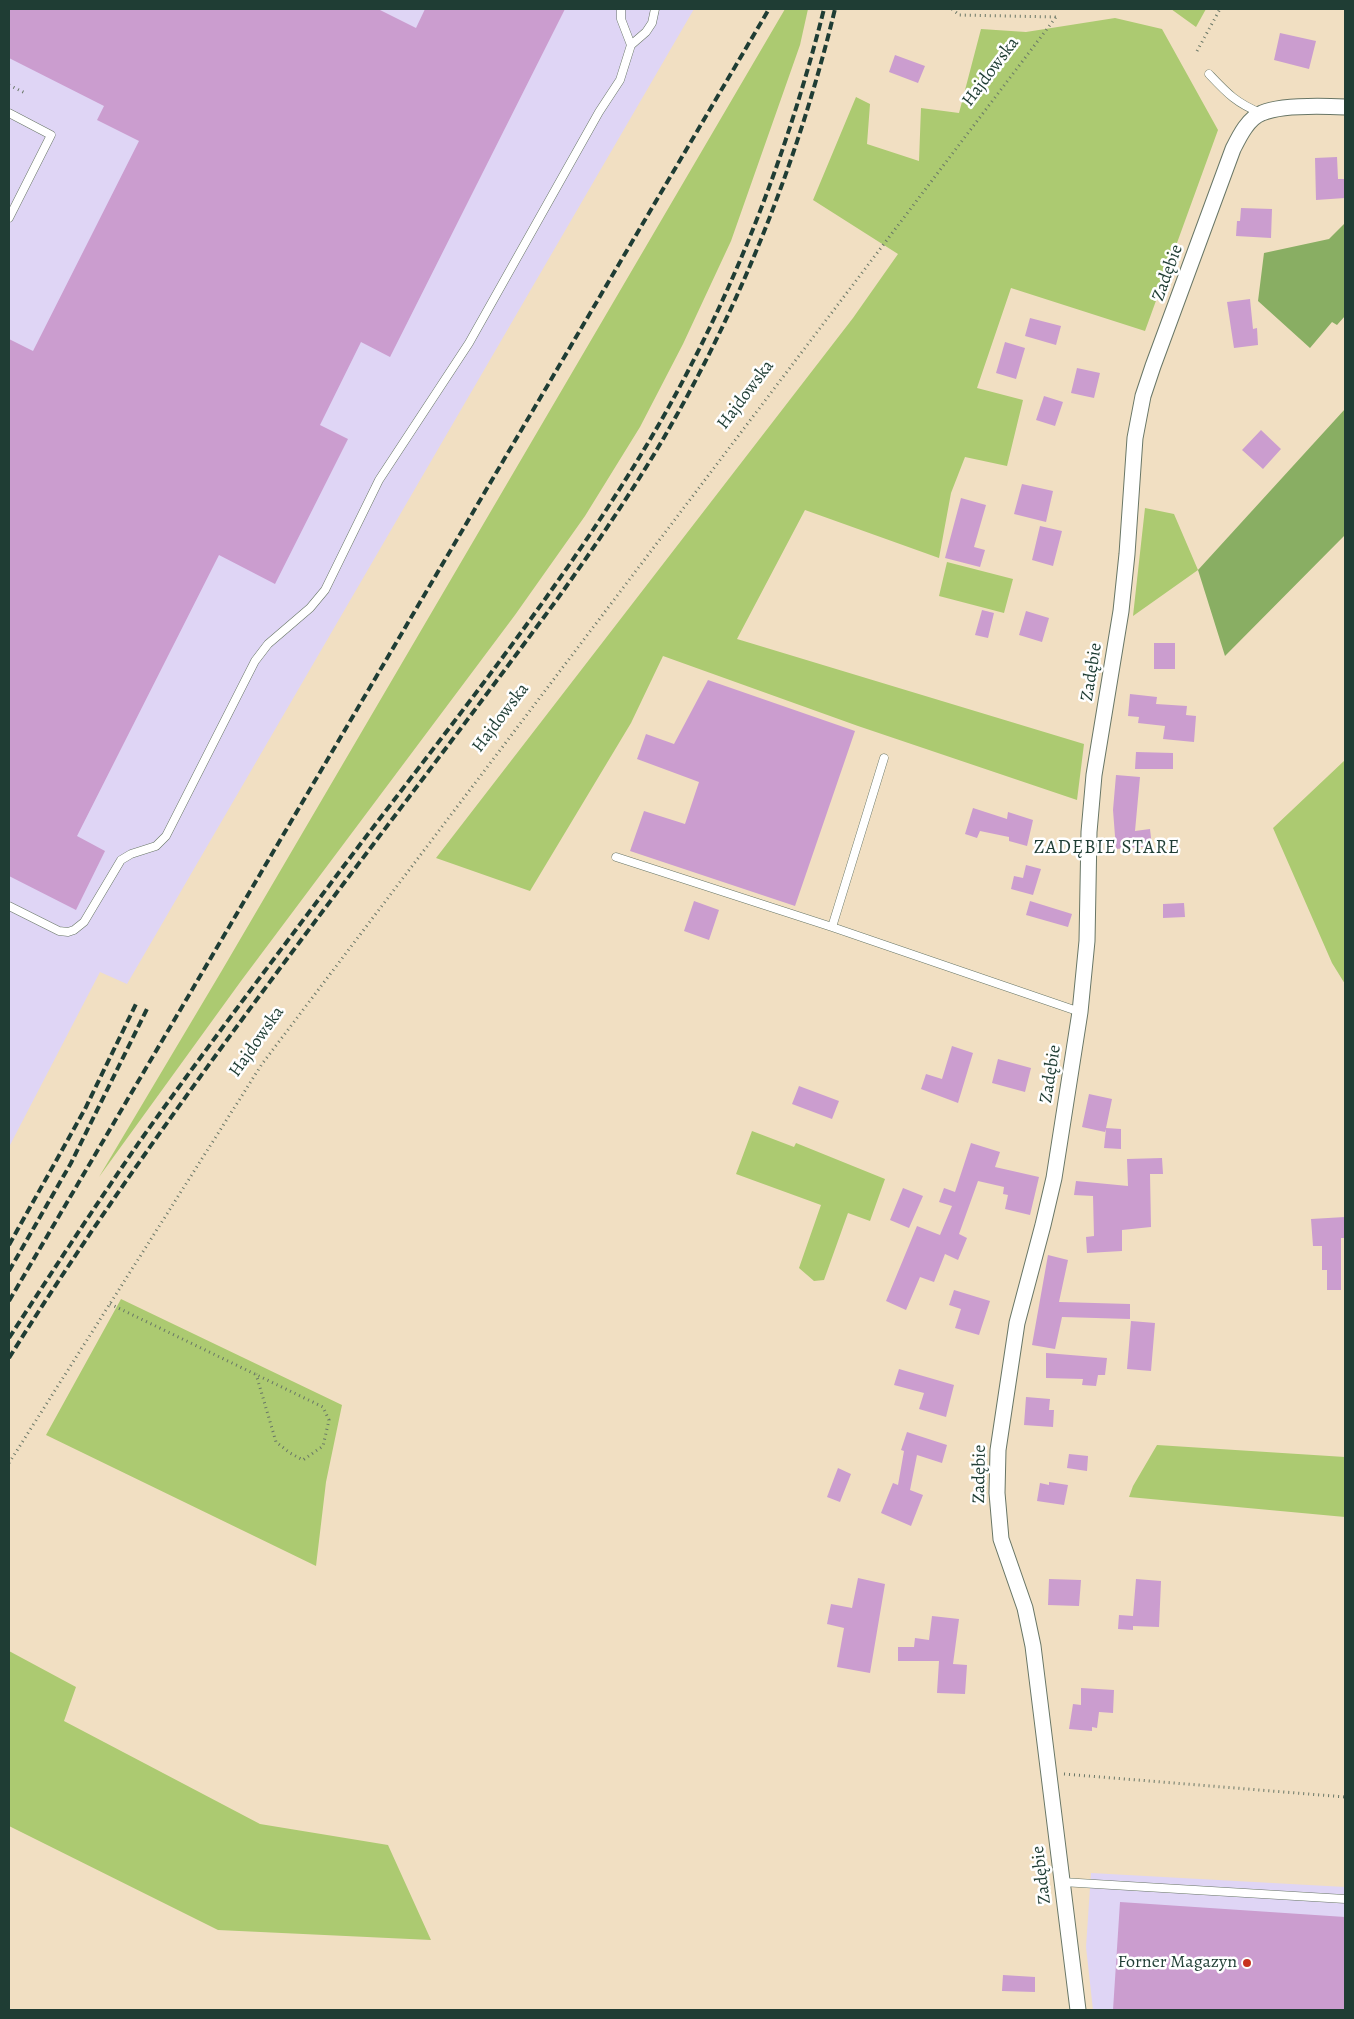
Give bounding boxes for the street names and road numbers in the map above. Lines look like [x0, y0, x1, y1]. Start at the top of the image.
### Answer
street label: Hajdowska [958, 33, 1024, 111]
street label: Zadębie [1148, 242, 1188, 304]
street label: Hajdowska [713, 356, 779, 434]
street label: Zadębie [1077, 641, 1107, 703]
street label: Hajdowska [468, 679, 534, 757]
street label: Hajdowska [225, 1002, 289, 1082]
street label: Zadębie [1036, 1043, 1066, 1105]
street label: Zadębie [969, 1445, 991, 1503]
street label: Zadębie [1028, 1845, 1056, 1905]

